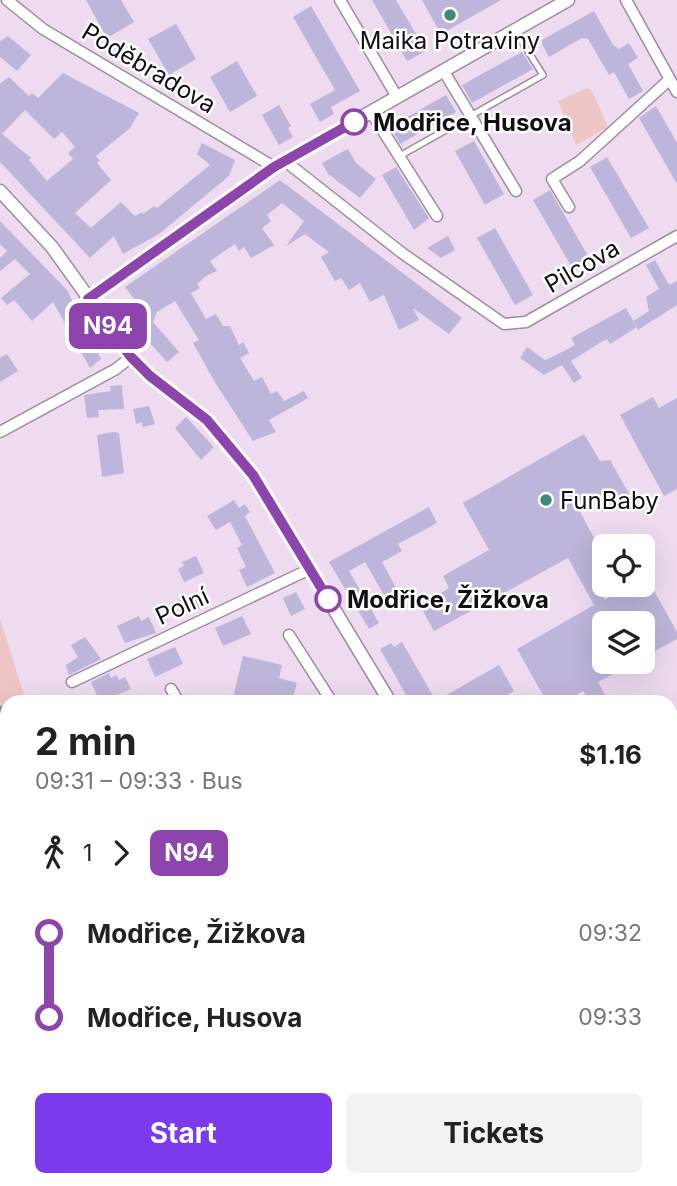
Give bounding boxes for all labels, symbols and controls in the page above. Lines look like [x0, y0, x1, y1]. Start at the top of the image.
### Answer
marker: Maika Potraviny [442, 7, 458, 23]
street label: Poděbradova [77, 17, 221, 119]
place label: Maika Potraviny [360, 26, 540, 55]
place label: Modřice, Husova [373, 108, 572, 137]
marker: Modřice, Husova [341, 109, 367, 135]
street label: Pilcova [539, 233, 625, 299]
line badge: N94 [68, 303, 148, 349]
text: N94 [83, 311, 133, 340]
place label: FunBaby [560, 486, 659, 515]
marker: FunBaby [538, 492, 554, 508]
map controls [592, 534, 655, 674]
button: locate [592, 534, 655, 597]
street label: Polní [151, 581, 213, 631]
place label: Modřice, Žižkova [347, 584, 549, 614]
marker: Modřice, Žižkova [315, 586, 341, 612]
button: layers [592, 611, 655, 674]
text: 2 min [35, 718, 137, 764]
text: $1.16 [579, 739, 642, 770]
text: 09:31 – 09:33 · Bus [35, 767, 243, 795]
icon: walk [35, 834, 73, 872]
icon: forward [102, 834, 140, 872]
text: N94 [164, 838, 214, 867]
text: 1 [83, 839, 92, 867]
text: Modřice, Žižkova [87, 918, 306, 949]
text: 09:32 [578, 919, 642, 947]
text: Modřice, Husova [87, 1002, 302, 1033]
text: 09:33 [578, 1003, 642, 1031]
button: Start [35, 1093, 332, 1173]
button: Tickets [346, 1093, 642, 1173]

